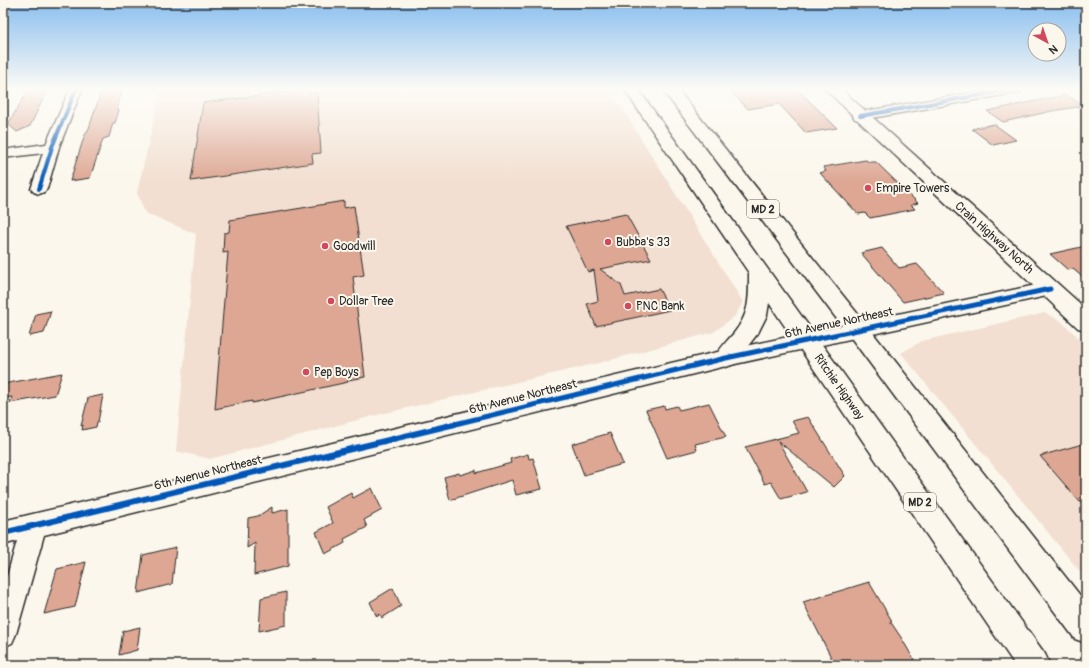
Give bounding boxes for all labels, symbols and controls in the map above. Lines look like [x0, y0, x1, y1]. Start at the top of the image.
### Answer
north arrow [1027, 22, 1067, 62]
text: N [1046, 42, 1060, 57]
place label: Empire Towers [876, 181, 950, 196]
marker: Empire Towers [863, 183, 873, 193]
street label: Crain Highway North [951, 199, 1037, 278]
road number: MD 2 [747, 200, 779, 218]
place label: Bubba's 33 [616, 235, 670, 250]
marker: Bubba's 33 [603, 237, 613, 247]
place label: Goodwill [333, 239, 376, 254]
marker: Goodwill [320, 241, 330, 251]
place label: Dollar Tree [339, 294, 393, 309]
marker: Dollar Tree [326, 296, 336, 306]
place label: PNC Bank [636, 299, 685, 314]
marker: PNC Bank [623, 301, 633, 311]
street label: 6th Avenue Northeast [783, 304, 895, 342]
street label: Ritchie Highway [811, 351, 867, 423]
place label: Pep Boys [314, 365, 359, 380]
marker: Pep Boys [301, 367, 311, 377]
street label: 6th Avenue Northeast [468, 376, 579, 418]
street label: 6th Avenue Northeast [153, 452, 264, 494]
road number: MD 2 [904, 493, 936, 511]

